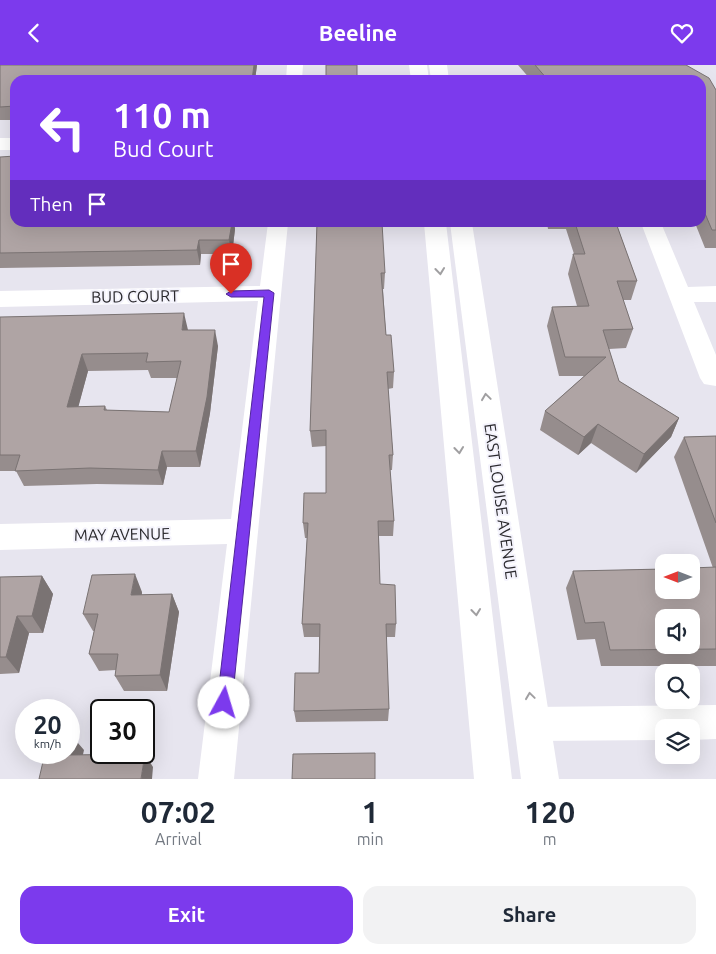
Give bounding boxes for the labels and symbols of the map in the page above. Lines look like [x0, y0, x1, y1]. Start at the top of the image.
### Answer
pin [210, 243, 252, 294]
one-way arrow [434, 267, 445, 275]
street label: BUD COURT [91, 286, 179, 306]
one-way arrow [481, 392, 492, 400]
street label: EAST LOUISE AVENUE [481, 422, 521, 580]
one-way arrow [453, 446, 464, 454]
street label: MAY AVENUE [74, 524, 170, 544]
north arrow [655, 554, 700, 599]
one-way arrow [470, 608, 481, 616]
position arrow [197, 676, 249, 728]
one-way arrow [525, 692, 535, 700]
speed limit sign: 30 [90, 699, 155, 764]

